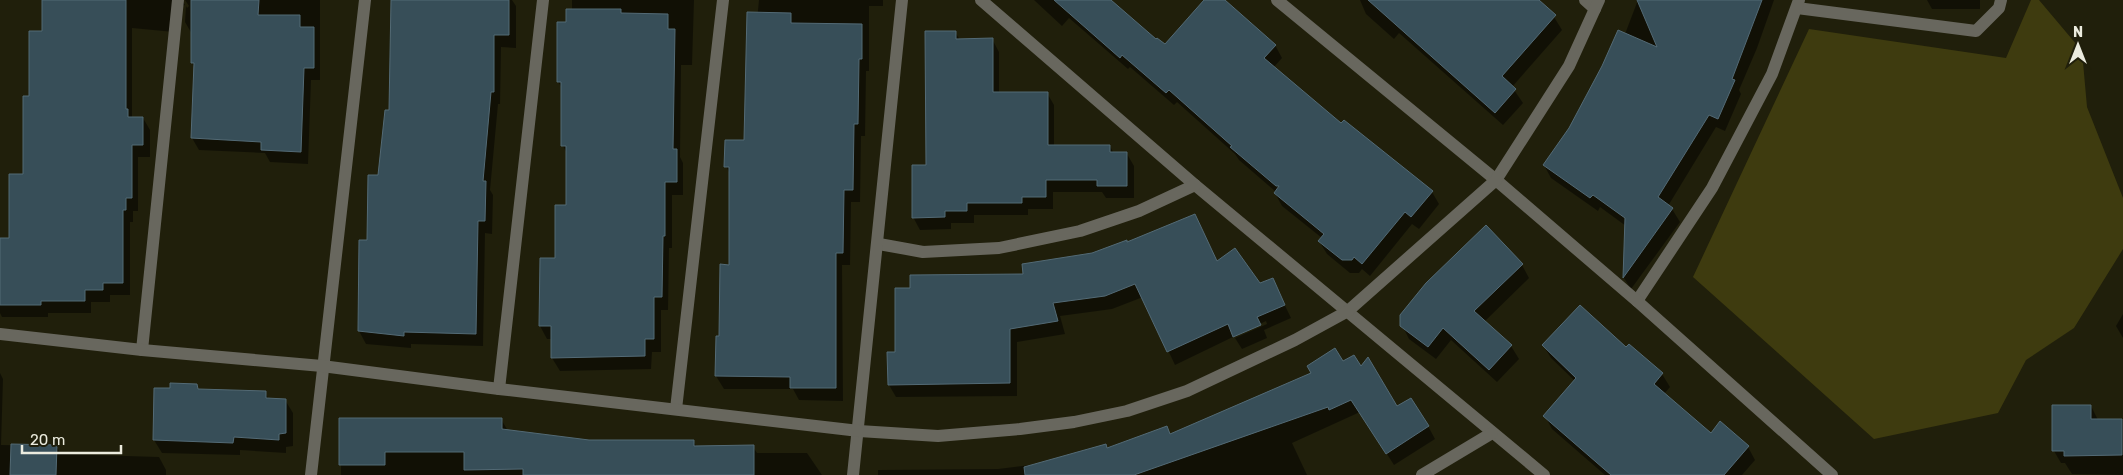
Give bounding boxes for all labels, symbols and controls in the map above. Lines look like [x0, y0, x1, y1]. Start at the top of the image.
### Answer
north arrow [2053, 20, 2103, 70]
text: N [2073, 24, 2083, 41]
scale bar [22, 422, 121, 454]
text: 20 m [30, 431, 65, 449]

